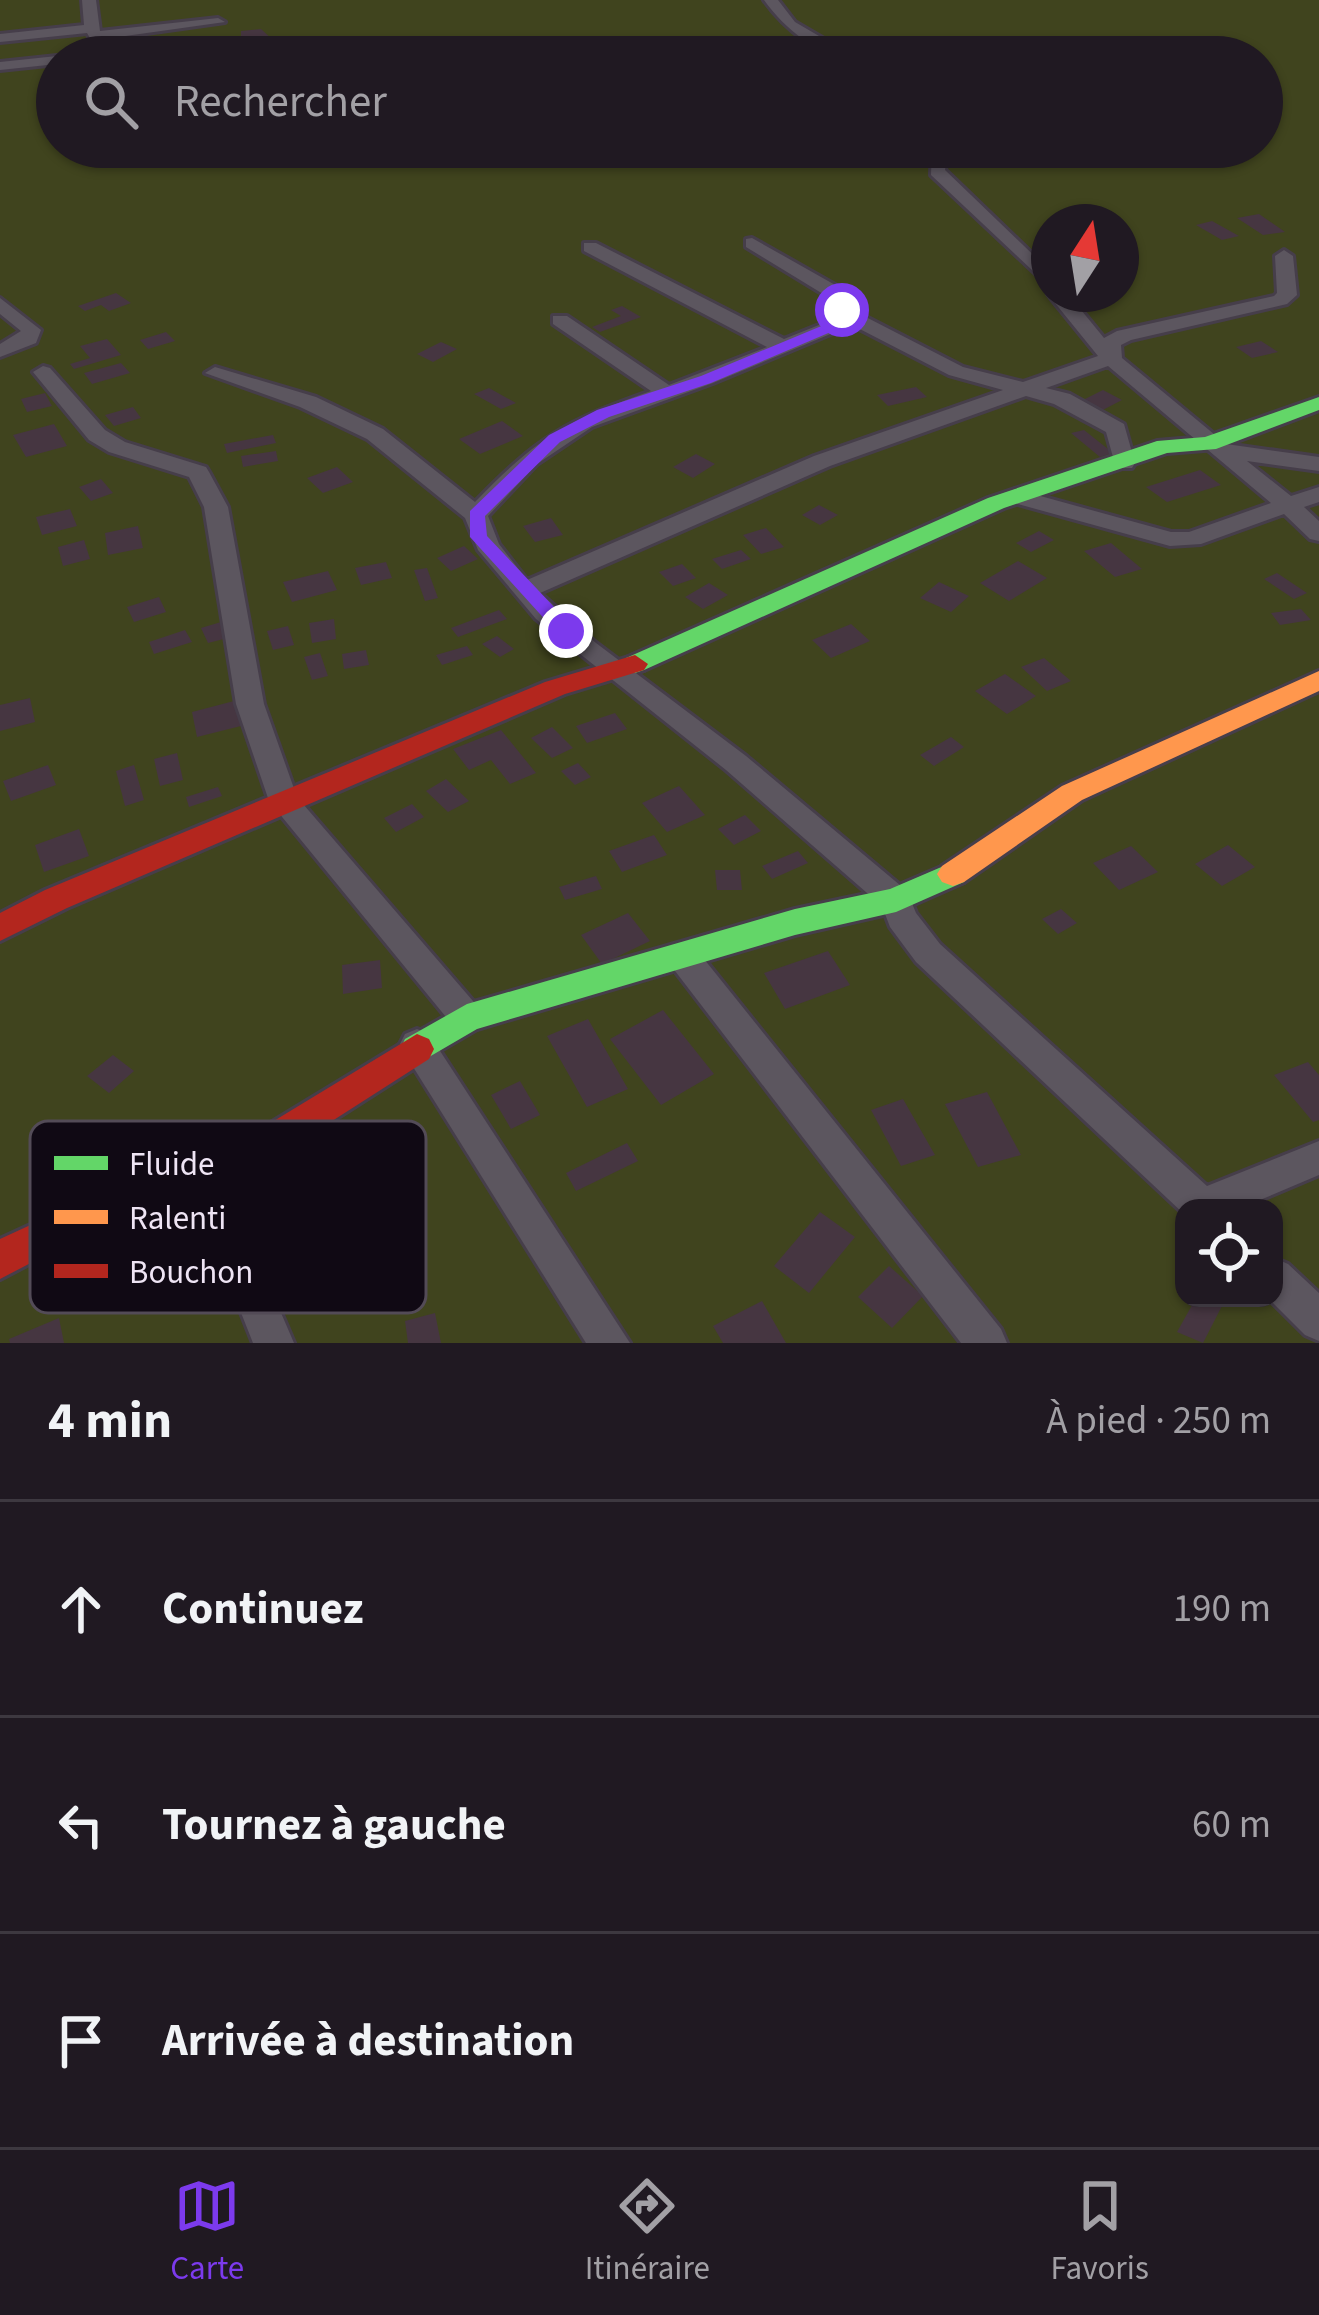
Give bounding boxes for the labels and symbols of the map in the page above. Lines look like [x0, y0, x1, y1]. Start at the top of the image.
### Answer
north arrow [1031, 204, 1139, 312]
route start [815, 283, 869, 337]
route end [539, 604, 593, 658]
legend [30, 1121, 426, 1313]
text: Fluide [129, 1141, 214, 1188]
text: Ralenti [129, 1195, 226, 1242]
text: Bouchon [129, 1249, 253, 1296]

